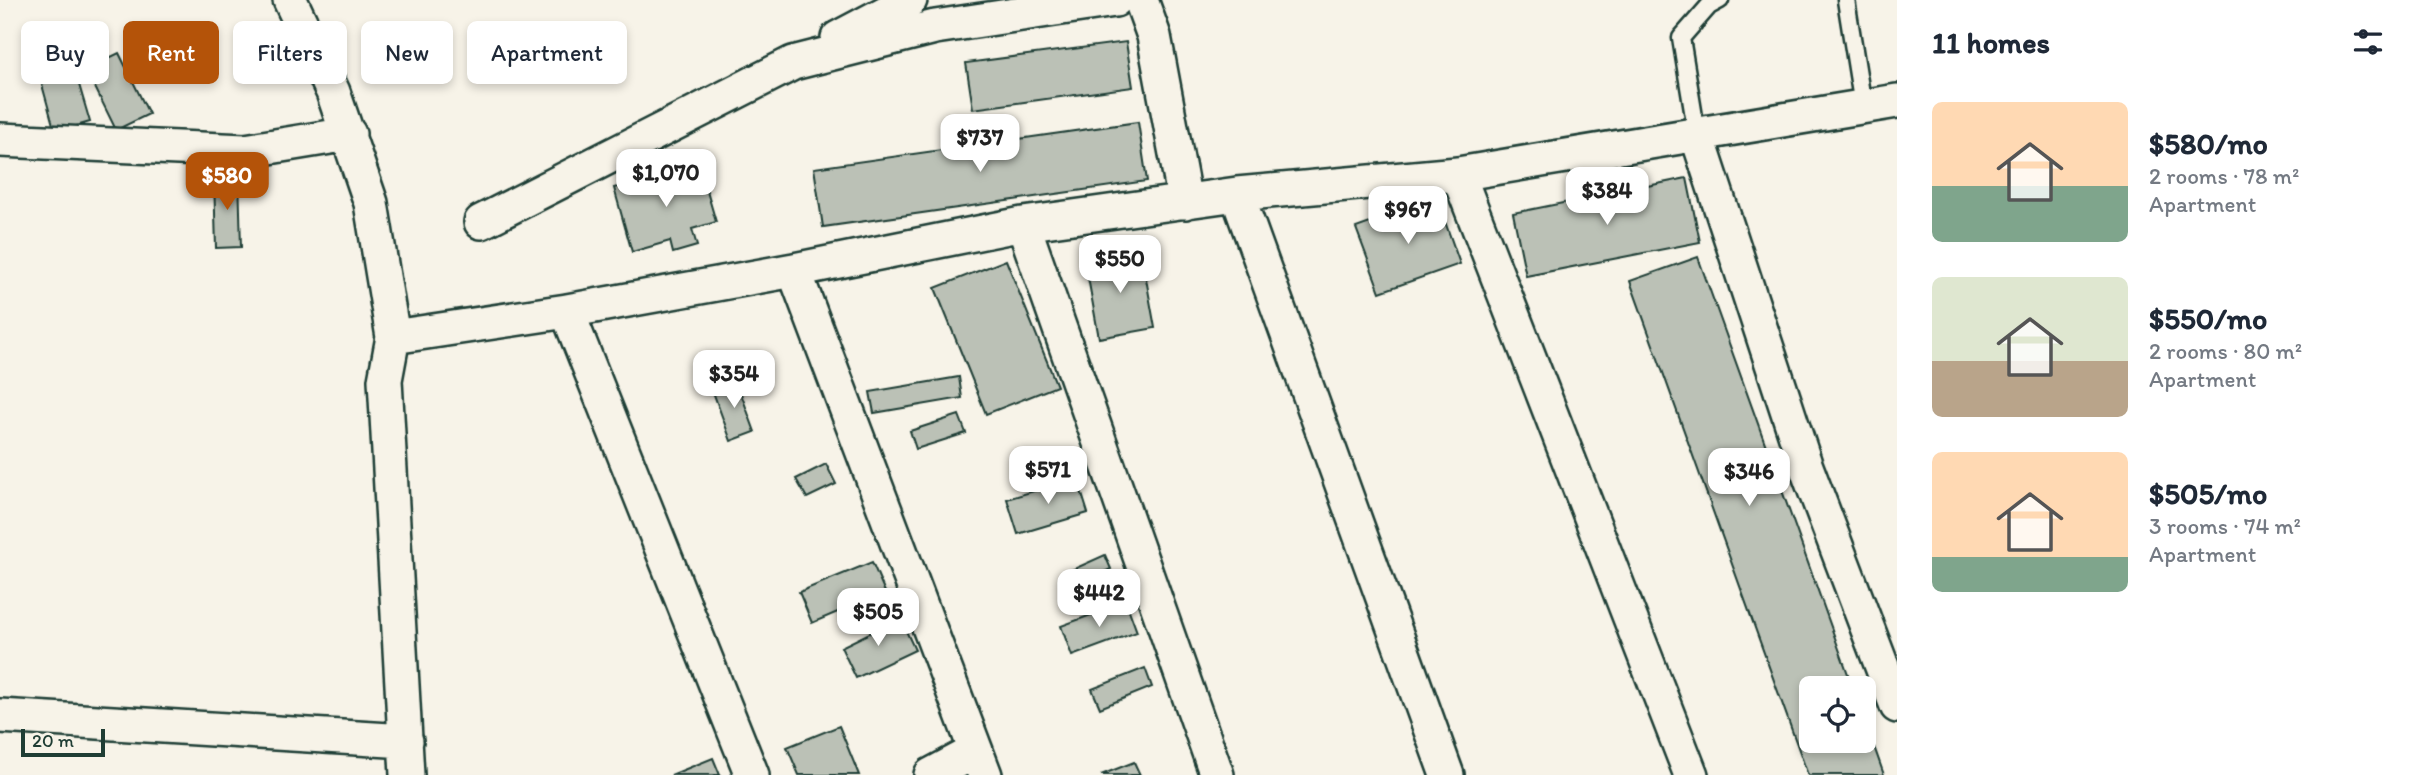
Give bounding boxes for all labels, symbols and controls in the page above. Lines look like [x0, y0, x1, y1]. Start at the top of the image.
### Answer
chip: Buy [21, 21, 109, 84]
chip: Rent [123, 21, 219, 84]
chip: Filters [233, 21, 347, 84]
chip: New [361, 21, 453, 84]
chip: Apartment [467, 21, 627, 84]
icon: filters [2349, 23, 2387, 61]
text: 11 homes [1932, 24, 2050, 61]
pin: $737 [939, 114, 1021, 174]
text: $737 [956, 123, 1004, 151]
text: $580/mo [2149, 125, 2268, 162]
icon: home [1988, 130, 2072, 214]
pin: $1,070 [609, 150, 723, 209]
pin: $580 [186, 152, 268, 212]
text: $1,070 [632, 158, 700, 186]
text: $580 [202, 161, 252, 189]
text: 2 rooms · 78 m² [2149, 162, 2299, 190]
pin: $384 [1566, 168, 1648, 227]
text: $384 [1582, 176, 1632, 204]
pin: $967 [1367, 187, 1449, 246]
text: Apartment [2149, 190, 2256, 218]
text: $967 [1384, 195, 1432, 223]
pin: $550 [1079, 236, 1161, 295]
text: $550 [1095, 244, 1145, 272]
text: $550/mo [2149, 300, 2267, 337]
icon: home [1988, 305, 2072, 389]
text: 2 rooms · 80 m² [2149, 337, 2302, 365]
pin: $354 [693, 350, 775, 410]
text: $354 [709, 359, 759, 387]
text: Apartment [2149, 365, 2256, 393]
pin: $571 [1007, 447, 1089, 506]
pin: $346 [1708, 448, 1790, 508]
text: $571 [1025, 455, 1071, 483]
text: $346 [1724, 457, 1774, 485]
text: $505/mo [2149, 475, 2267, 512]
icon: home [1988, 480, 2072, 564]
text: 3 rooms · 74 m² [2149, 512, 2301, 540]
text: Apartment [2149, 540, 2256, 568]
pin: $442 [1058, 570, 1140, 629]
text: $442 [1073, 578, 1125, 606]
pin: $505 [837, 588, 919, 648]
text: $505 [853, 597, 903, 625]
map controls [1799, 676, 1876, 753]
button: locate [1799, 676, 1876, 753]
scale bar [21, 726, 105, 758]
text: 20 m [32, 729, 74, 752]

